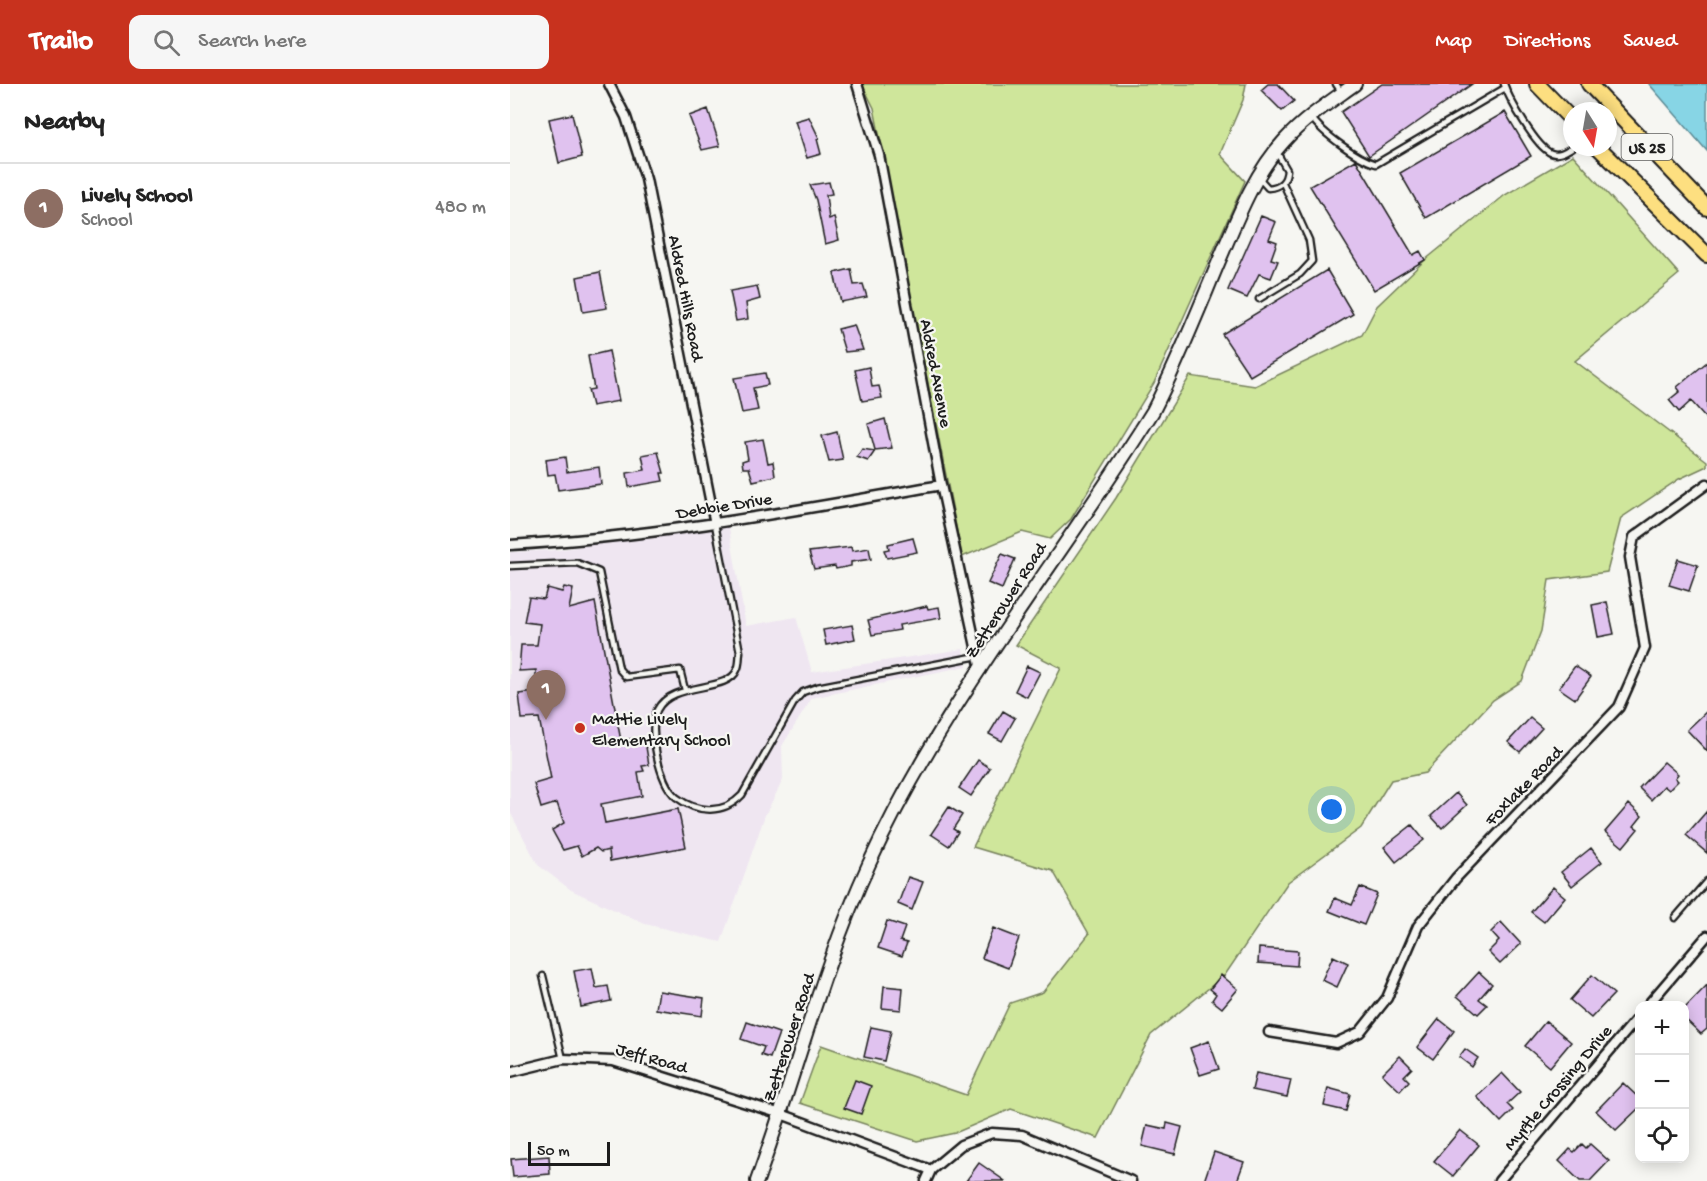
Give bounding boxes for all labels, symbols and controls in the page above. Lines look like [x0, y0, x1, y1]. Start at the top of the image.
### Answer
search box [129, 15, 549, 69]
text: Trailo [30, 26, 93, 59]
icon: search [150, 26, 183, 59]
text: Search here [198, 29, 306, 55]
text: Map [1435, 30, 1472, 55]
text: Directions [1505, 30, 1590, 55]
text: Saved [1623, 30, 1677, 55]
north arrow [1563, 102, 1617, 156]
text: Nearby [24, 108, 105, 139]
road number: US 25 [1622, 134, 1672, 160]
text: Lively School [81, 184, 193, 210]
text: 1 [39, 197, 48, 220]
text: 480 m [435, 197, 486, 220]
text: School [81, 210, 133, 233]
street label: Aldred Hills Road [662, 234, 707, 365]
street label: Aldred Avenue [914, 318, 955, 430]
street label: Debbie Drive [674, 489, 774, 526]
street label: Zetterower Road [962, 538, 1053, 663]
pin: 1 [526, 670, 566, 720]
place label: Mattie Lively Elementary School [592, 710, 731, 752]
marker: Mattie Lively Elementary School [573, 721, 587, 735]
street label: Foxlake Road [1481, 741, 1569, 832]
your location [1317, 795, 1346, 824]
street label: Zetterower Road [760, 970, 821, 1105]
map controls [1635, 1001, 1689, 1163]
button: + [1635, 1001, 1689, 1055]
street label: Myrtle Crossing Drive [1500, 1021, 1618, 1156]
street label: Jeff Road [613, 1039, 691, 1080]
button: − [1635, 1055, 1689, 1109]
button: locate [1635, 1109, 1689, 1163]
scale bar [528, 1139, 610, 1166]
text: 50 m [537, 1143, 570, 1162]

